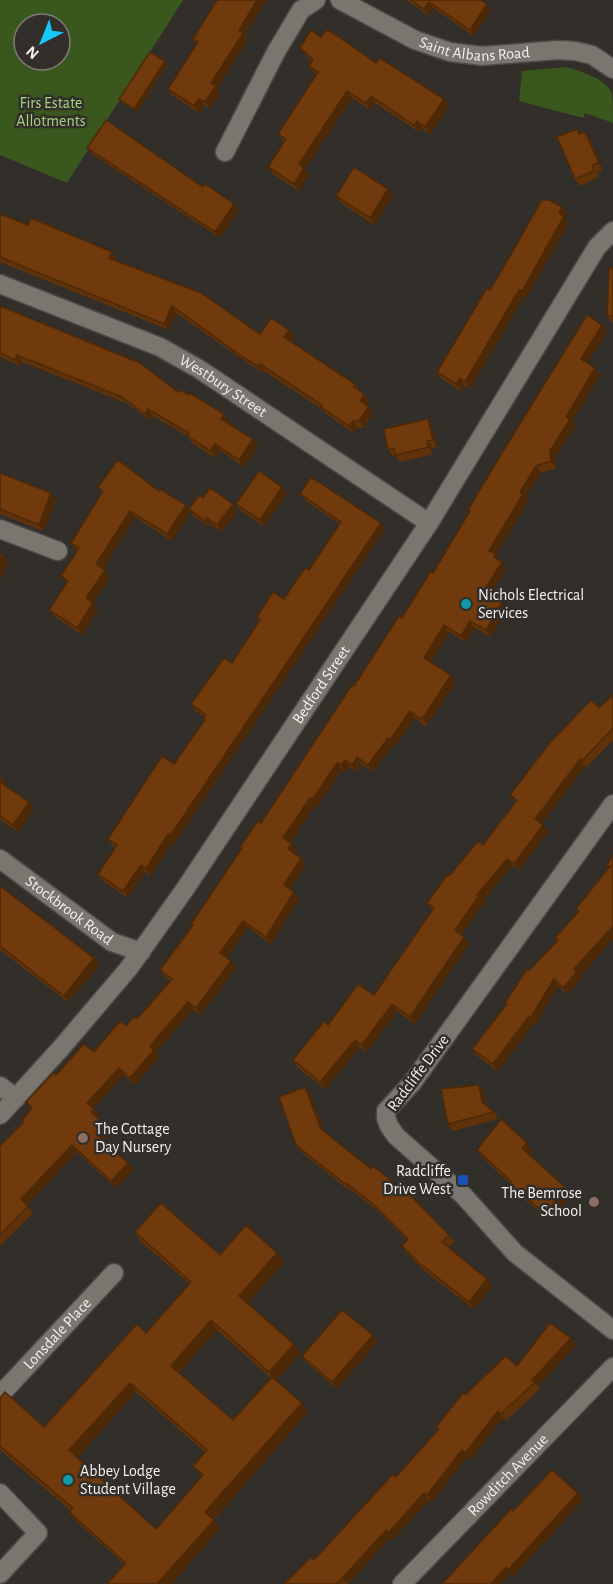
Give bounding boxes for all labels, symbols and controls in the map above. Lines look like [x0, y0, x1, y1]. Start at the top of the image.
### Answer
north arrow [12, 12, 72, 72]
street label: Saint Albans Road [417, 34, 530, 64]
text: N [23, 43, 42, 62]
park label: Firs Estate Allotments [16, 95, 86, 129]
street label: Westbury Street [177, 352, 270, 420]
place label: Nichols Electrical Services [478, 587, 584, 621]
marker: Nichols Electrical Services [459, 597, 473, 611]
street label: Bedford Street [290, 643, 353, 727]
street label: Stockbrook Road [22, 873, 116, 948]
street label: Radcliffe Drive [384, 1032, 452, 1114]
place label: The Cottage Day Nursery [95, 1121, 172, 1156]
marker: The Cottage Day Nursery [76, 1131, 90, 1145]
place label: Radcliffe Drive West [383, 1163, 451, 1197]
marker: Radcliffe Drive West [456, 1173, 470, 1187]
place label: The Bemrose School [501, 1185, 582, 1219]
marker: The Bemrose School [587, 1195, 601, 1209]
street label: Lonsdale Place [20, 1295, 94, 1372]
street label: Rowditch Avenue [465, 1431, 551, 1519]
place label: Abbey Lodge Student Village [80, 1463, 176, 1497]
marker: Abbey Lodge Student Village [61, 1473, 75, 1487]

